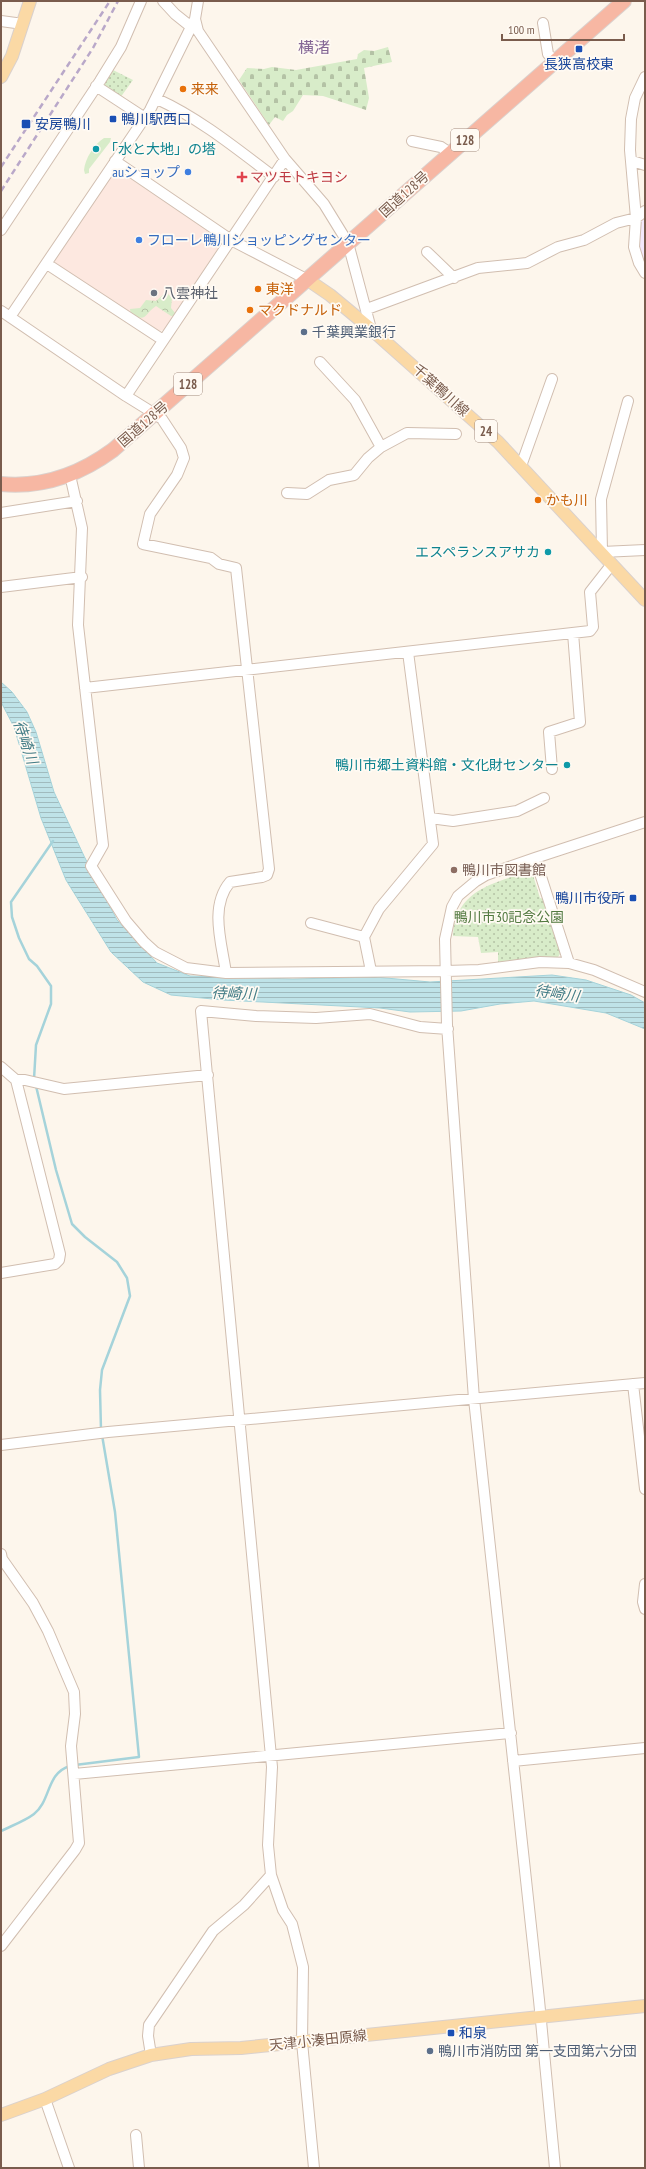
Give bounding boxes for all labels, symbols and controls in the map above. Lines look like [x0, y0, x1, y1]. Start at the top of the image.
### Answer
scale bar [502, 16, 624, 42]
text: 100 m [508, 22, 535, 37]
district label: 横渚 [298, 37, 330, 57]
marker: 長狭高校東 [574, 44, 584, 54]
place label: 長狭高校東 [544, 55, 614, 73]
place label: 来来 [191, 80, 219, 98]
marker: 来来 [178, 84, 188, 94]
place label: 鴨川駅西口 [121, 110, 191, 128]
marker: 鴨川駅西口 [108, 114, 118, 124]
place label: 安房鴨川 [35, 115, 91, 133]
marker: 安房鴨川 [20, 118, 32, 130]
road number: 128 [451, 129, 479, 151]
place label: 「水と大地」の塔 [104, 140, 216, 158]
marker: 「水と大地」の塔 [91, 144, 101, 154]
place label: auショップ [112, 163, 180, 181]
marker: auショップ [183, 167, 193, 177]
street label: 国道128号 [375, 167, 433, 221]
place label: マツモトキヨシ [250, 168, 348, 186]
marker: マツモトキヨシ [237, 172, 247, 182]
place label: フローレ鴨川ショッピングセンター [147, 231, 371, 249]
marker: フローレ鴨川ショッピングセンター [134, 235, 144, 245]
place label: 東洋 [266, 280, 294, 298]
place label: 八雲神社 [162, 284, 218, 302]
marker: 東洋 [253, 284, 263, 294]
marker: 八雲神社 [149, 288, 159, 298]
place label: マクドナルド [258, 301, 342, 319]
marker: マクドナルド [245, 305, 255, 315]
place label: 千葉興業銀行 [312, 323, 396, 341]
marker: 千葉興業銀行 [299, 327, 309, 337]
street label: 千葉鴨川線 [409, 360, 473, 420]
road number: 128 [174, 373, 202, 395]
street label: 国道128号 [114, 397, 172, 451]
road number: 24 [475, 420, 497, 442]
place label: かも川 [546, 491, 588, 509]
marker: かも川 [533, 495, 543, 505]
place label: エスペランスアサカ [415, 543, 540, 561]
marker: エスペランスアサカ [543, 547, 553, 557]
water label: 待崎川 [10, 718, 43, 768]
place label: 鴨川市郷土資料館・文化財センター [335, 756, 559, 774]
marker: 鴨川市郷土資料館・文化財センター [562, 760, 572, 770]
place label: 鴨川市図書館 [462, 861, 546, 879]
marker: 鴨川市図書館 [449, 865, 459, 875]
place label: 鴨川市役所 [555, 889, 625, 907]
marker: 鴨川市役所 [628, 893, 638, 903]
park label: 鴨川市30記念公園 [454, 908, 564, 926]
water label: 待崎川 [533, 980, 583, 1006]
water label: 待崎川 [211, 983, 259, 1003]
place label: 和泉 [459, 2024, 487, 2042]
street label: 天津小湊田原線 [268, 2026, 368, 2054]
marker: 和泉 [446, 2028, 456, 2038]
place label: 鴨川市消防団 第一支団第六分団 [438, 2042, 637, 2060]
marker: 鴨川市消防団 第一支団第六分団 [425, 2046, 435, 2056]

